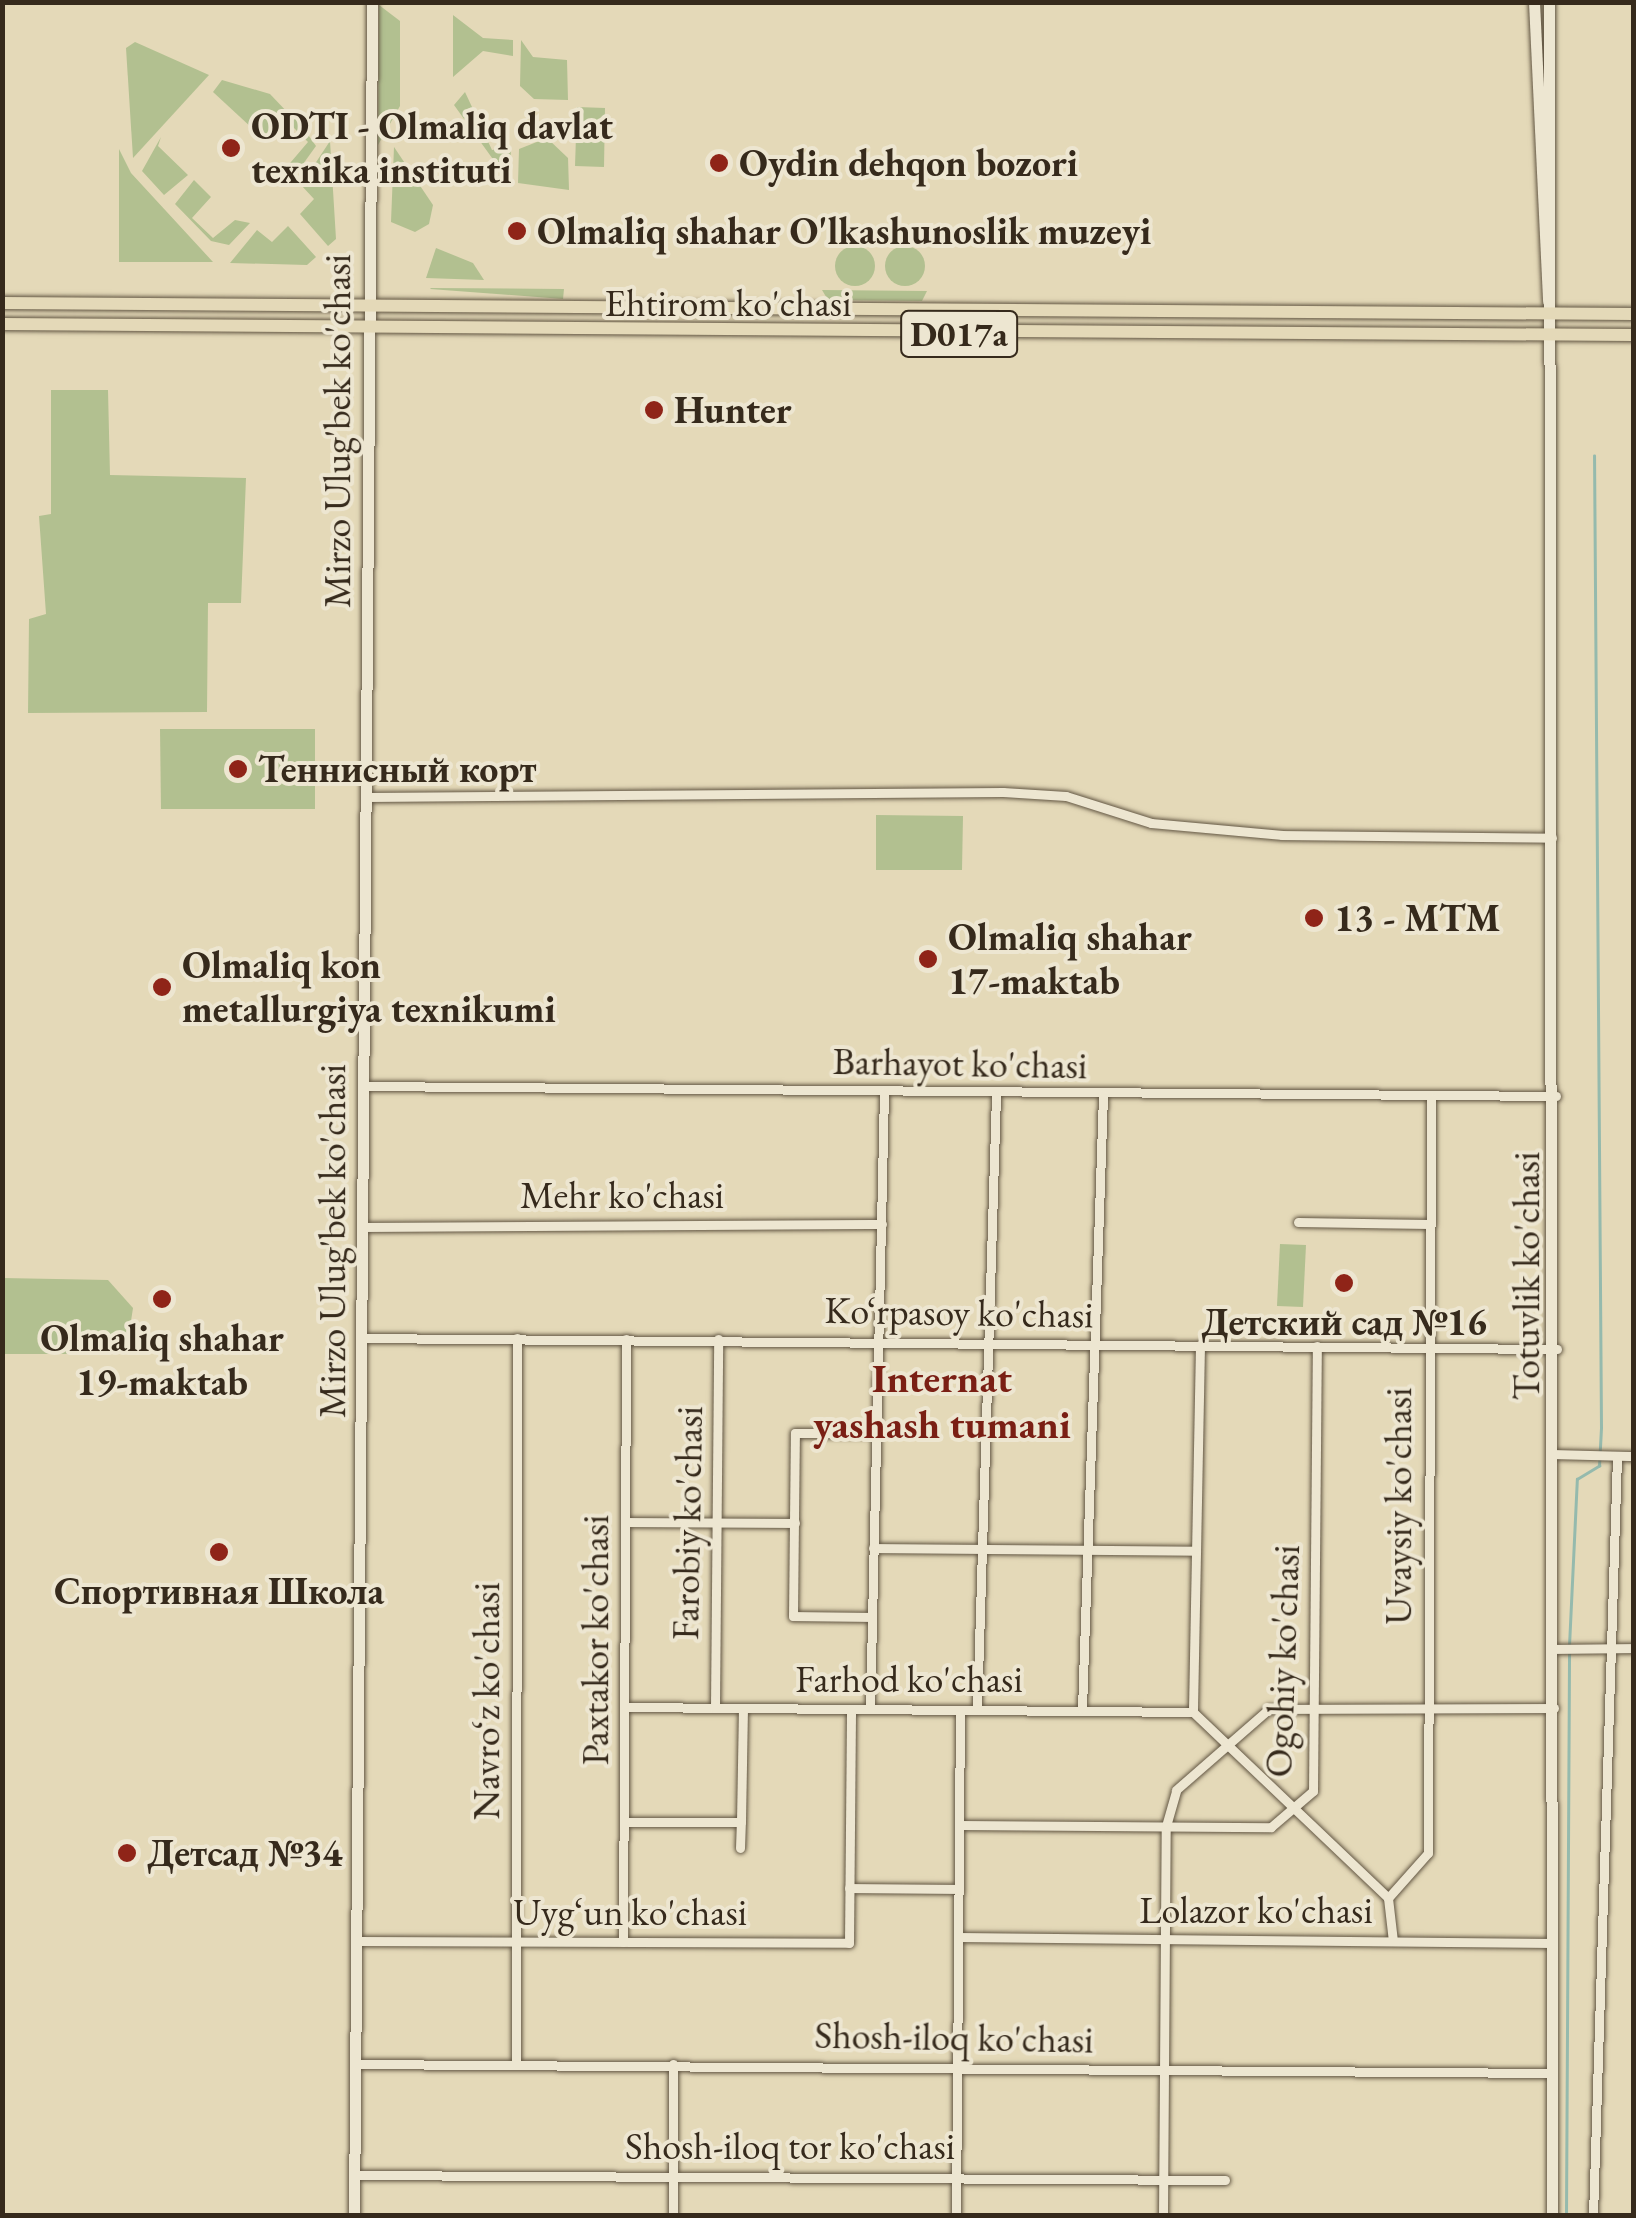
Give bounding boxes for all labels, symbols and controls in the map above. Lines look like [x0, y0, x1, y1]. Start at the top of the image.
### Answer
place label: ODTI - Olmaliq davlat texnika instituti [251, 103, 613, 192]
marker: ODTI - Olmaliq davlat texnika instituti [220, 137, 242, 159]
place label: Oydin dehqon bozori [739, 140, 1078, 186]
marker: Oydin dehqon bozori [708, 152, 730, 174]
place label: Olmaliq shahar O'lkashunoslik muzeyi [537, 208, 1151, 254]
marker: Olmaliq shahar O'lkashunoslik muzeyi [506, 220, 528, 242]
street label: Mirzo Ulug'bek ko'chasi [314, 254, 360, 608]
street label: Ehtirom ko'chasi [605, 280, 851, 326]
road number: D017a [899, 304, 1019, 364]
place label: Hunter [674, 387, 791, 433]
marker: Hunter [643, 399, 665, 421]
place label: Теннисный корт [258, 746, 536, 792]
marker: Теннисный корт [227, 758, 249, 780]
place label: 13 - MTM [1334, 895, 1500, 941]
marker: 13 - MTM [1303, 907, 1325, 929]
place label: Olmaliq shahar 17-maktab [948, 914, 1192, 1004]
place label: Olmaliq kon metallurgiya texnikumi [182, 942, 556, 1032]
marker: Olmaliq shahar 17-maktab [917, 948, 939, 970]
marker: Olmaliq kon metallurgiya texnikumi [151, 976, 173, 998]
street label: Barhayot ko'chasi [832, 1038, 1088, 1088]
street label: Mirzo Ulug'bek ko'chasi [309, 1064, 355, 1418]
street label: Totuvlik ko'chasi [1503, 1152, 1549, 1400]
street label: Mehr ko'chasi [520, 1172, 724, 1218]
marker: Детский сад №16 [1333, 1272, 1355, 1294]
street label: Ko‘rpasoy ko'chasi [824, 1287, 1094, 1337]
marker: Olmaliq shahar 19-maktab [151, 1288, 173, 1310]
place label: Детский сад №16 [1201, 1299, 1487, 1345]
place label: Olmaliq shahar 19-maktab [40, 1315, 284, 1405]
district label: Internat yashash tumani [813, 1354, 1071, 1448]
street label: Uvaysiy ko'chasi [1375, 1387, 1421, 1625]
street label: Farobiy ko'chasi [662, 1406, 712, 1640]
street label: Paxtakor ko'chasi [572, 1515, 618, 1765]
marker: Спортивная Школа [208, 1541, 230, 1563]
street label: Ogohiy ko'chasi [1255, 1544, 1309, 1778]
place label: Спортивная Школа [54, 1568, 384, 1614]
street label: Navro‘z ko'chasi [463, 1582, 509, 1820]
street label: Farhod ko'chasi [795, 1656, 1023, 1702]
place label: Детсад №34 [147, 1830, 342, 1876]
marker: Детсад №34 [116, 1842, 138, 1864]
street label: Lolazor ko'chasi [1139, 1887, 1373, 1933]
street label: Uyg‘un ko'chasi [513, 1889, 747, 1935]
street label: Shosh-iloq ko'chasi [814, 2012, 1094, 2062]
street label: Shosh-iloq tor ko'chasi [625, 2123, 955, 2169]

